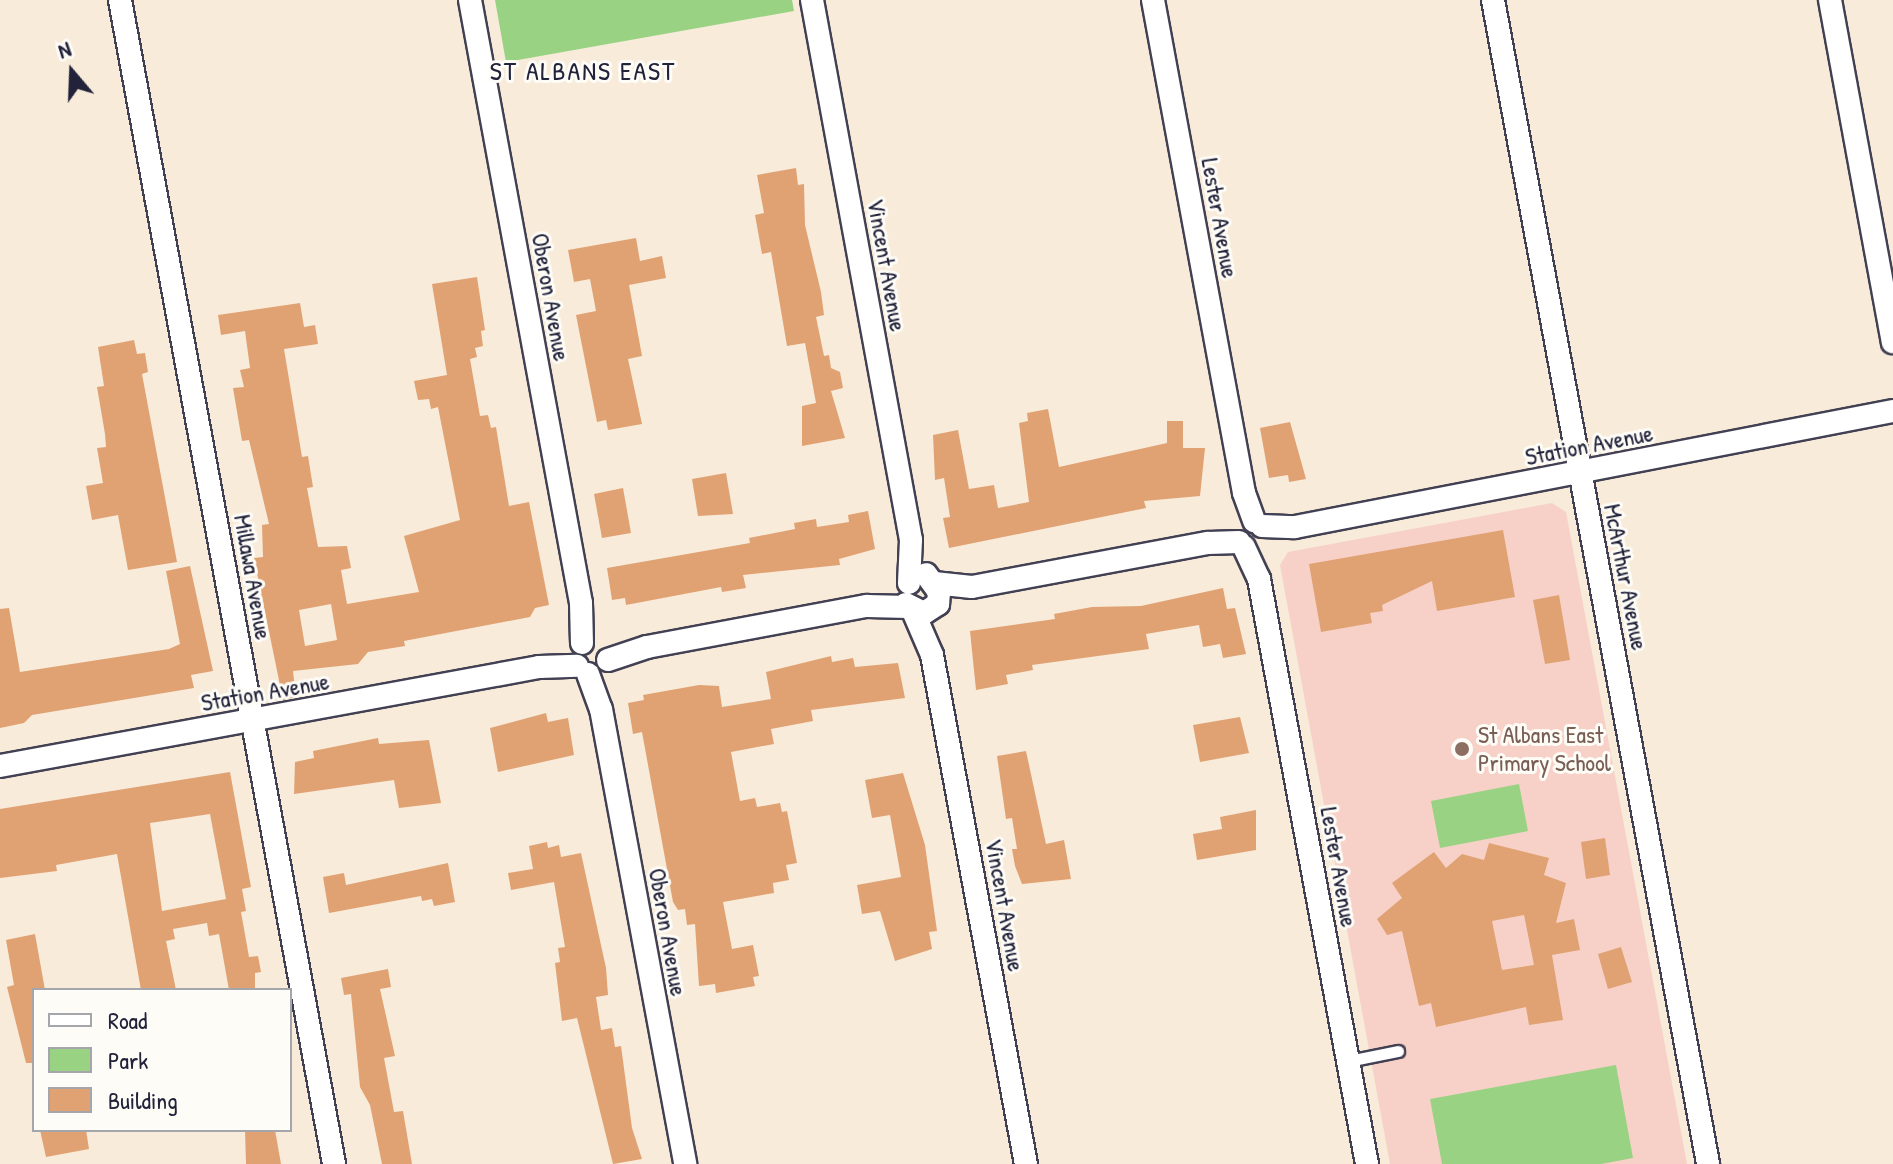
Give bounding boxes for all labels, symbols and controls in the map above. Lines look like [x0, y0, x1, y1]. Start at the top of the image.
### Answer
north arrow [32, 32, 112, 112]
text: N [54, 33, 75, 65]
district label: ST ALBANS EAST [490, 55, 676, 87]
street label: Lester Avenue [1195, 156, 1245, 280]
street label: Vincent Avenue [861, 196, 913, 334]
street label: Oberon Avenue [526, 231, 576, 363]
street label: Station Avenue [1523, 419, 1655, 471]
street label: McArthur Avenue [1598, 502, 1654, 652]
street label: Millawa Avenue [228, 512, 278, 642]
street label: Station Avenue [199, 667, 331, 717]
place label: St Albans East Primary School [1478, 721, 1611, 777]
marker: St Albans East Primary School [1453, 740, 1471, 758]
street label: Lester Avenue [1314, 805, 1364, 929]
street label: Vincent Avenue [979, 836, 1031, 974]
street label: Oberon Avenue [643, 866, 693, 998]
legend [32, 988, 292, 1132]
text: Road [108, 1004, 147, 1036]
text: Park [108, 1044, 148, 1076]
text: Building [108, 1084, 178, 1116]

